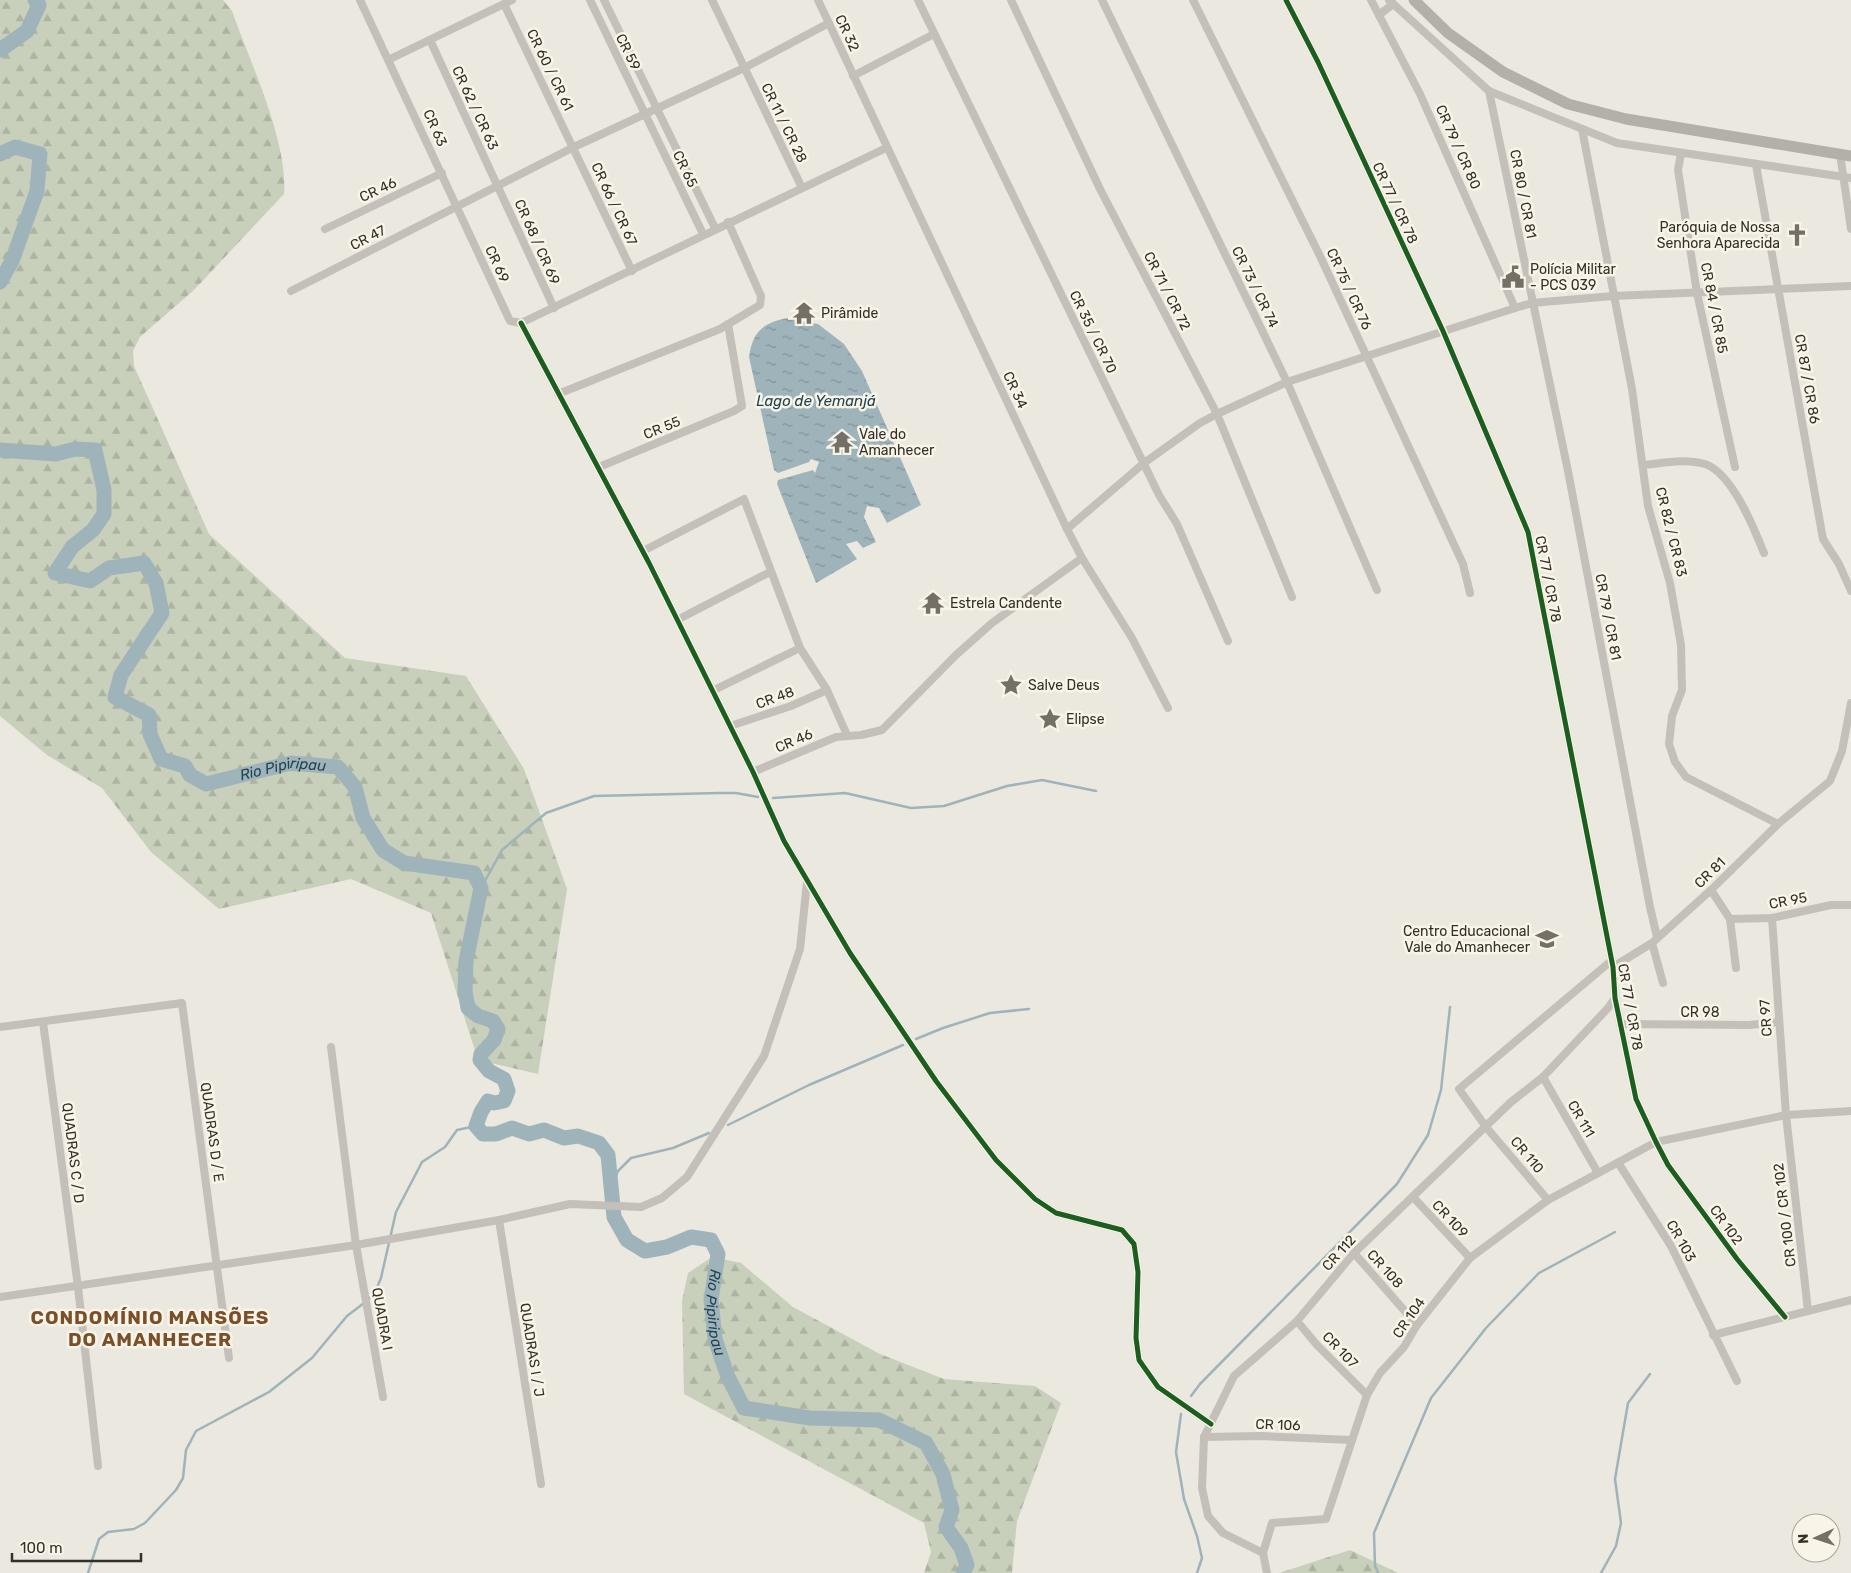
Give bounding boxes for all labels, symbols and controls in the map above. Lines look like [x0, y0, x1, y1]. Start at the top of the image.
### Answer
street label: CR 32 [831, 12, 863, 54]
street label: CR 60 / CR 61 [523, 26, 577, 114]
street label: CR 59 [612, 31, 644, 73]
street label: CR 62 / CR 63 [448, 63, 502, 153]
street label: CR 11 / CR 28 [757, 80, 811, 166]
street label: CR 79 / CR 80 [1432, 102, 1484, 192]
street label: CR 63 [419, 107, 451, 149]
street label: CR 65 [669, 148, 701, 190]
street label: CR 80 / CR 81 [1506, 148, 1540, 240]
street label: CR 66 / CR 67 [587, 160, 641, 248]
street label: CR 77 / CR 78 [1369, 160, 1421, 247]
street label: CR 46 [357, 174, 399, 206]
street label: CR 68 / CR 69 [511, 197, 563, 287]
place label: Paróquia de Nossa Senhora Aparecida [1657, 219, 1780, 252]
street label: CR 47 [347, 222, 389, 254]
church icon: Paróquia de Nossa Senhora Aparecida [1784, 222, 1810, 248]
street label: CR 69 [481, 243, 513, 285]
street label: CR 73 / CR 74 [1228, 244, 1282, 331]
street label: CR 75 / CR 76 [1323, 245, 1375, 333]
street label: CR 71 / CR 72 [1140, 249, 1194, 333]
place label: Polícia Militar - PCS 039 [1530, 261, 1616, 294]
street label: CR 84 / CR 85 [1697, 261, 1731, 355]
public building icon: Polícia Militar - PCS 039 [1500, 264, 1526, 290]
street label: CR 35 / CR 70 [1066, 288, 1120, 376]
temple icon: Pirâmide [791, 300, 817, 326]
place label: Pirâmide [821, 305, 878, 322]
street label: CR 87 / CR 86 [1791, 333, 1823, 425]
street label: CR 34 [999, 369, 1031, 412]
water label: Lago de Yemanjá [756, 392, 876, 410]
street label: CR 55 [641, 413, 683, 443]
place label: Vale do Amanhecer [859, 426, 935, 459]
temple icon: Vale do Amanhecer [829, 429, 855, 455]
street label: CR 82 / CR 83 [1652, 485, 1690, 579]
street label: CR 77 / CR 78 [1531, 534, 1565, 624]
street label: CR 79 / CR 81 [1591, 572, 1625, 662]
temple icon: Estrela Candente [920, 590, 946, 616]
place label: Estrela Candente [950, 595, 1062, 612]
place icon: Salve Deus [998, 672, 1024, 698]
place label: Salve Deus [1028, 677, 1100, 694]
street label: CR 48 [754, 683, 797, 713]
place icon: Elipse [1037, 706, 1063, 732]
place label: Elipse [1066, 711, 1105, 728]
street label: CR 46 [773, 726, 815, 756]
water label: Rio Pipiripau [238, 754, 327, 784]
street label: CR 81 [1691, 854, 1729, 892]
street label: CR 95 [1767, 889, 1809, 913]
place label: Centro Educacional Vale do Amanhecer [1403, 923, 1531, 956]
school or university icon: Centro Educacional Vale do Amanhecer [1534, 926, 1560, 952]
street label: CR 77 / CR 78 [1614, 962, 1646, 1052]
street label: CR 97 [1756, 999, 1776, 1037]
street label: CR 98 [1680, 1004, 1720, 1021]
street label: QUADRAS D / E [197, 1081, 227, 1183]
street label: CR 111 [1564, 1097, 1598, 1141]
street label: QUADRAS C / D [58, 1102, 88, 1204]
street label: CR 110 [1507, 1133, 1547, 1177]
street label: CR 100 / CR 102 [1770, 1162, 1800, 1268]
street label: CR 109 [1428, 1197, 1472, 1241]
street label: CR 102 [1706, 1202, 1746, 1248]
street label: CR 103 [1663, 1217, 1699, 1265]
street label: CR 112 [1319, 1232, 1359, 1274]
street label: CR 108 [1363, 1246, 1407, 1292]
water label: Rio Pipiripau [701, 1268, 729, 1358]
street label: QUADRA I [368, 1286, 396, 1352]
street label: CR 104 [1389, 1294, 1429, 1342]
street label: QUADRAS I / J [516, 1302, 548, 1398]
district label: CONDOMÍNIO MANSÕES DO AMANHECER [31, 1306, 269, 1351]
street label: CR 107 [1319, 1328, 1361, 1372]
street label: CR 106 [1255, 1416, 1301, 1434]
north arrow [1791, 1513, 1841, 1563]
scale bar [12, 1530, 141, 1562]
text: N [1795, 1533, 1812, 1544]
text: 100 m [20, 1539, 62, 1557]

